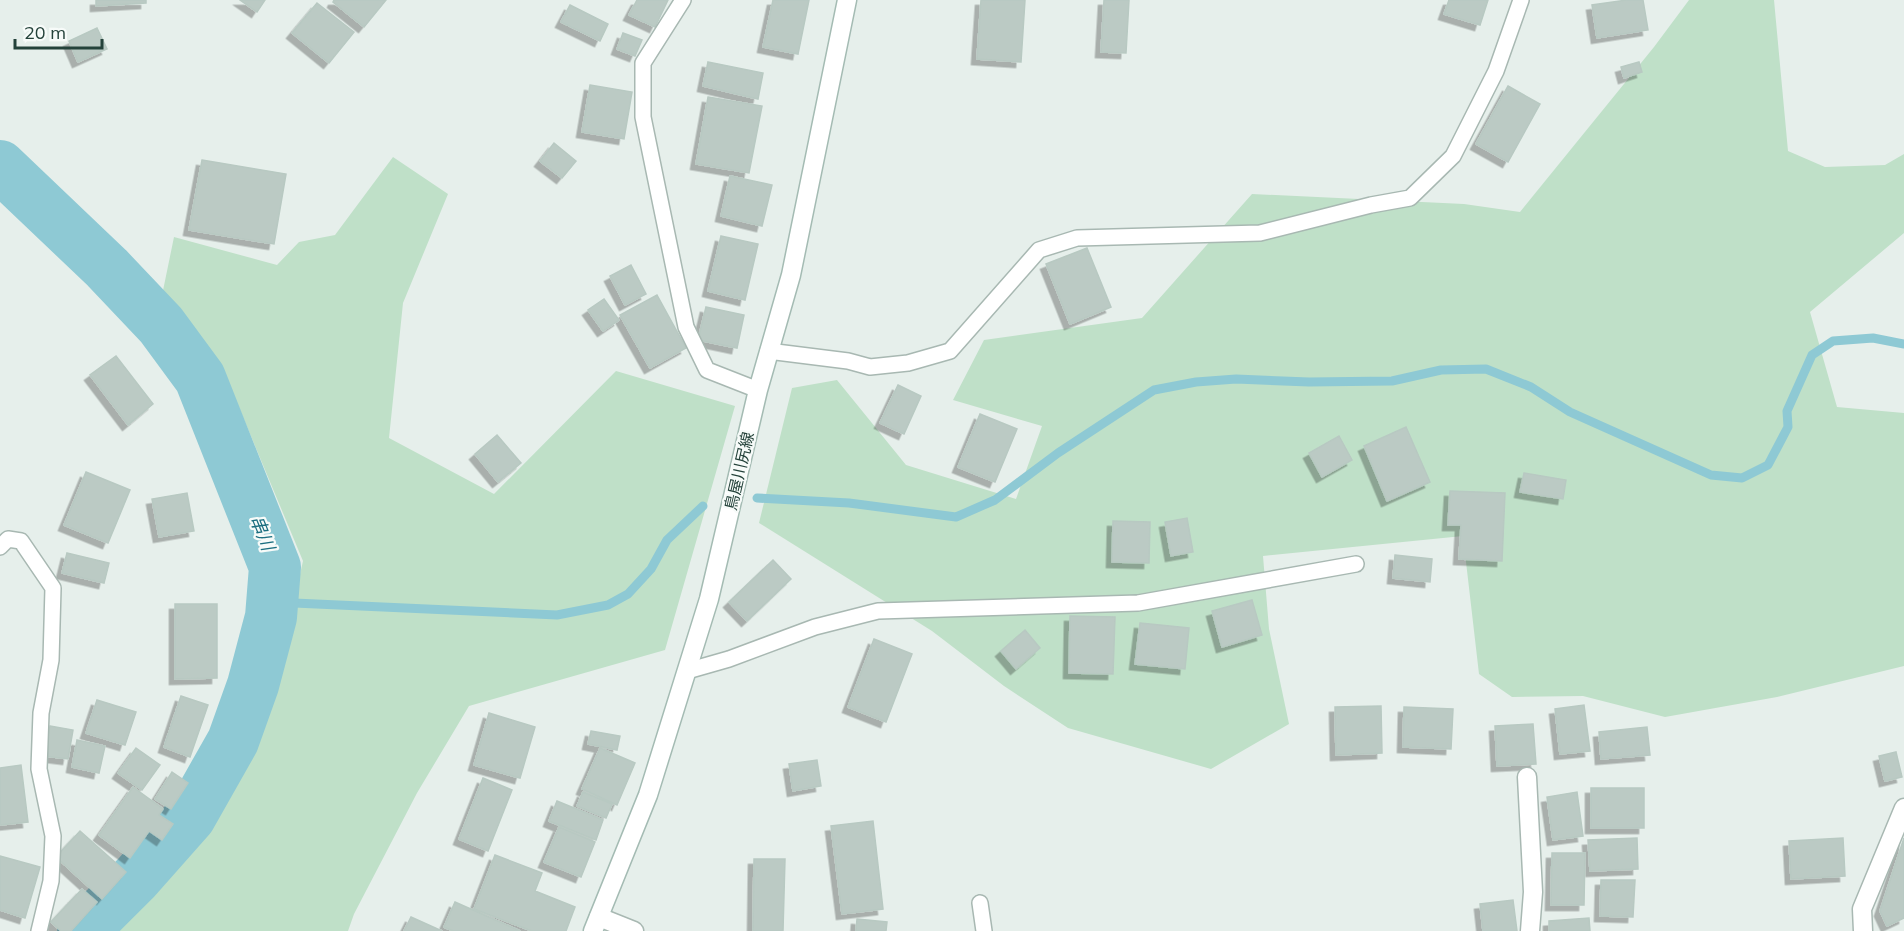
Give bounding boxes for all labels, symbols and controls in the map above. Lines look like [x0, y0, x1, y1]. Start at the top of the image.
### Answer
scale bar [15, 12, 102, 50]
text: 20 m [24, 21, 66, 44]
street label: 鳥屋川尻線 [720, 430, 758, 512]
water label: 串川 [245, 512, 281, 556]

